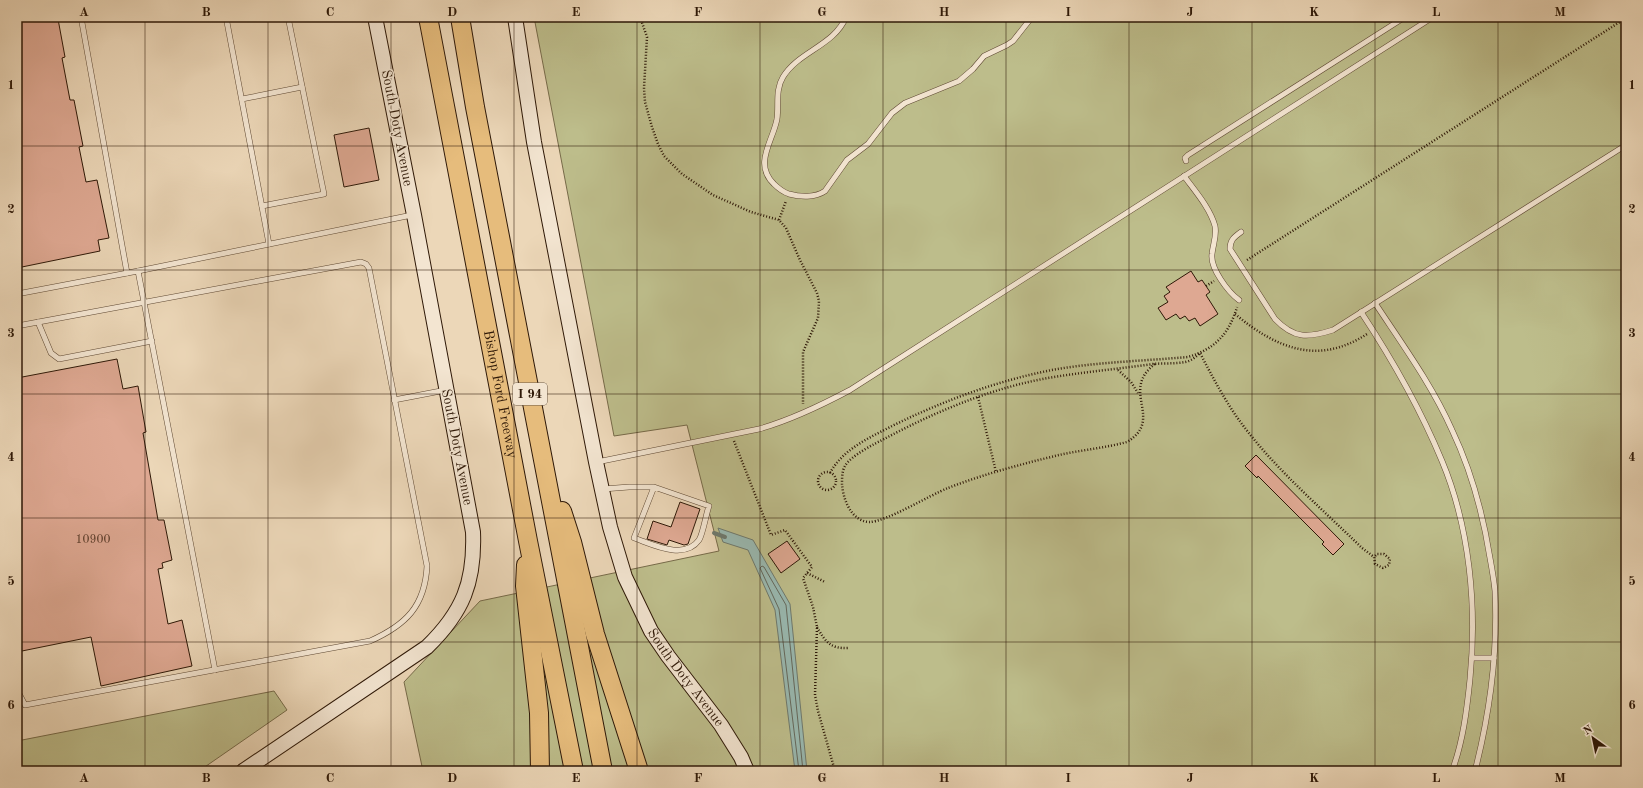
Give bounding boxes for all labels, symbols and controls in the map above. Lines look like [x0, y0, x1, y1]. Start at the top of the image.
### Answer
text: A [79, 6, 89, 19]
text: B [201, 6, 211, 19]
text: C [326, 6, 334, 19]
text: D [447, 6, 457, 19]
text: E [572, 6, 581, 19]
text: F [694, 6, 703, 19]
text: G [817, 6, 827, 19]
text: H [939, 6, 950, 19]
text: I [1065, 6, 1071, 19]
text: J [1186, 6, 1194, 19]
text: K [1309, 6, 1319, 19]
text: L [1432, 6, 1441, 19]
text: M [1554, 6, 1566, 19]
street label: South Doty Avenue [379, 69, 415, 187]
text: 1 [7, 79, 15, 92]
text: 1 [1628, 79, 1636, 92]
text: 2 [7, 203, 15, 216]
text: 2 [1628, 203, 1636, 216]
text: 3 [7, 327, 15, 340]
text: 3 [1628, 327, 1636, 340]
street label: Bishop Ford Freeway [481, 329, 519, 460]
road number: I 94 [513, 383, 547, 405]
street label: South Doty Avenue [439, 388, 475, 506]
text: 4 [7, 451, 15, 464]
text: 4 [1628, 451, 1636, 464]
house number: 10900 [76, 534, 110, 546]
text: 5 [7, 575, 15, 588]
text: 5 [1628, 575, 1636, 588]
street label: South Doty Avenue [645, 626, 726, 729]
text: 6 [7, 699, 15, 712]
text: 6 [1628, 699, 1636, 712]
north arrow [1573, 718, 1613, 758]
text: N [1582, 724, 1595, 738]
text: A [79, 772, 89, 785]
text: B [201, 772, 211, 785]
text: C [326, 772, 334, 785]
text: D [447, 772, 457, 785]
text: E [572, 772, 581, 785]
text: F [694, 772, 703, 785]
text: G [817, 772, 827, 785]
text: H [939, 772, 950, 785]
text: I [1065, 772, 1071, 785]
text: J [1186, 772, 1194, 785]
text: K [1309, 772, 1319, 785]
text: L [1432, 772, 1441, 785]
text: M [1554, 772, 1566, 785]

